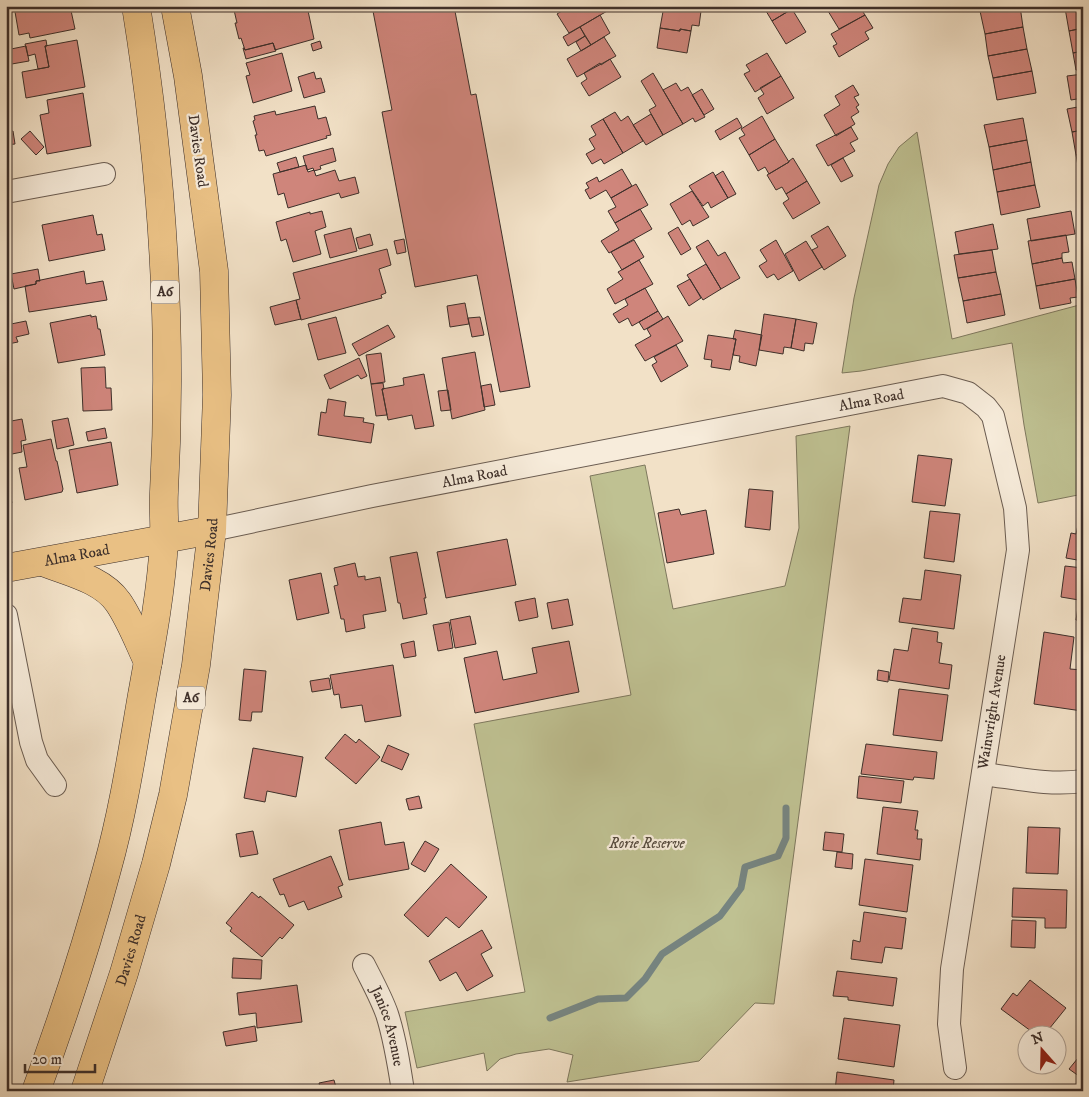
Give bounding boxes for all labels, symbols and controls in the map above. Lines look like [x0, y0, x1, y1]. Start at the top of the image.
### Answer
street label: Davies Road [183, 113, 213, 189]
road number: A6 [151, 280, 179, 304]
street label: Alma Road [837, 384, 906, 415]
street label: Alma Road [440, 461, 509, 492]
street label: Davies Road [195, 517, 222, 592]
street label: Alma Road [43, 540, 112, 570]
street label: Wainwright Avenue [973, 653, 1010, 772]
road number: A6 [177, 686, 205, 710]
park label: Rorie Reserve [608, 834, 686, 853]
street label: Davies Road [111, 912, 150, 988]
street label: Janice Avenue [366, 981, 408, 1068]
north arrow [1016, 1024, 1066, 1074]
text: N [1029, 1028, 1047, 1049]
scale bar [25, 1042, 95, 1074]
text: 20 m [32, 1050, 62, 1069]

